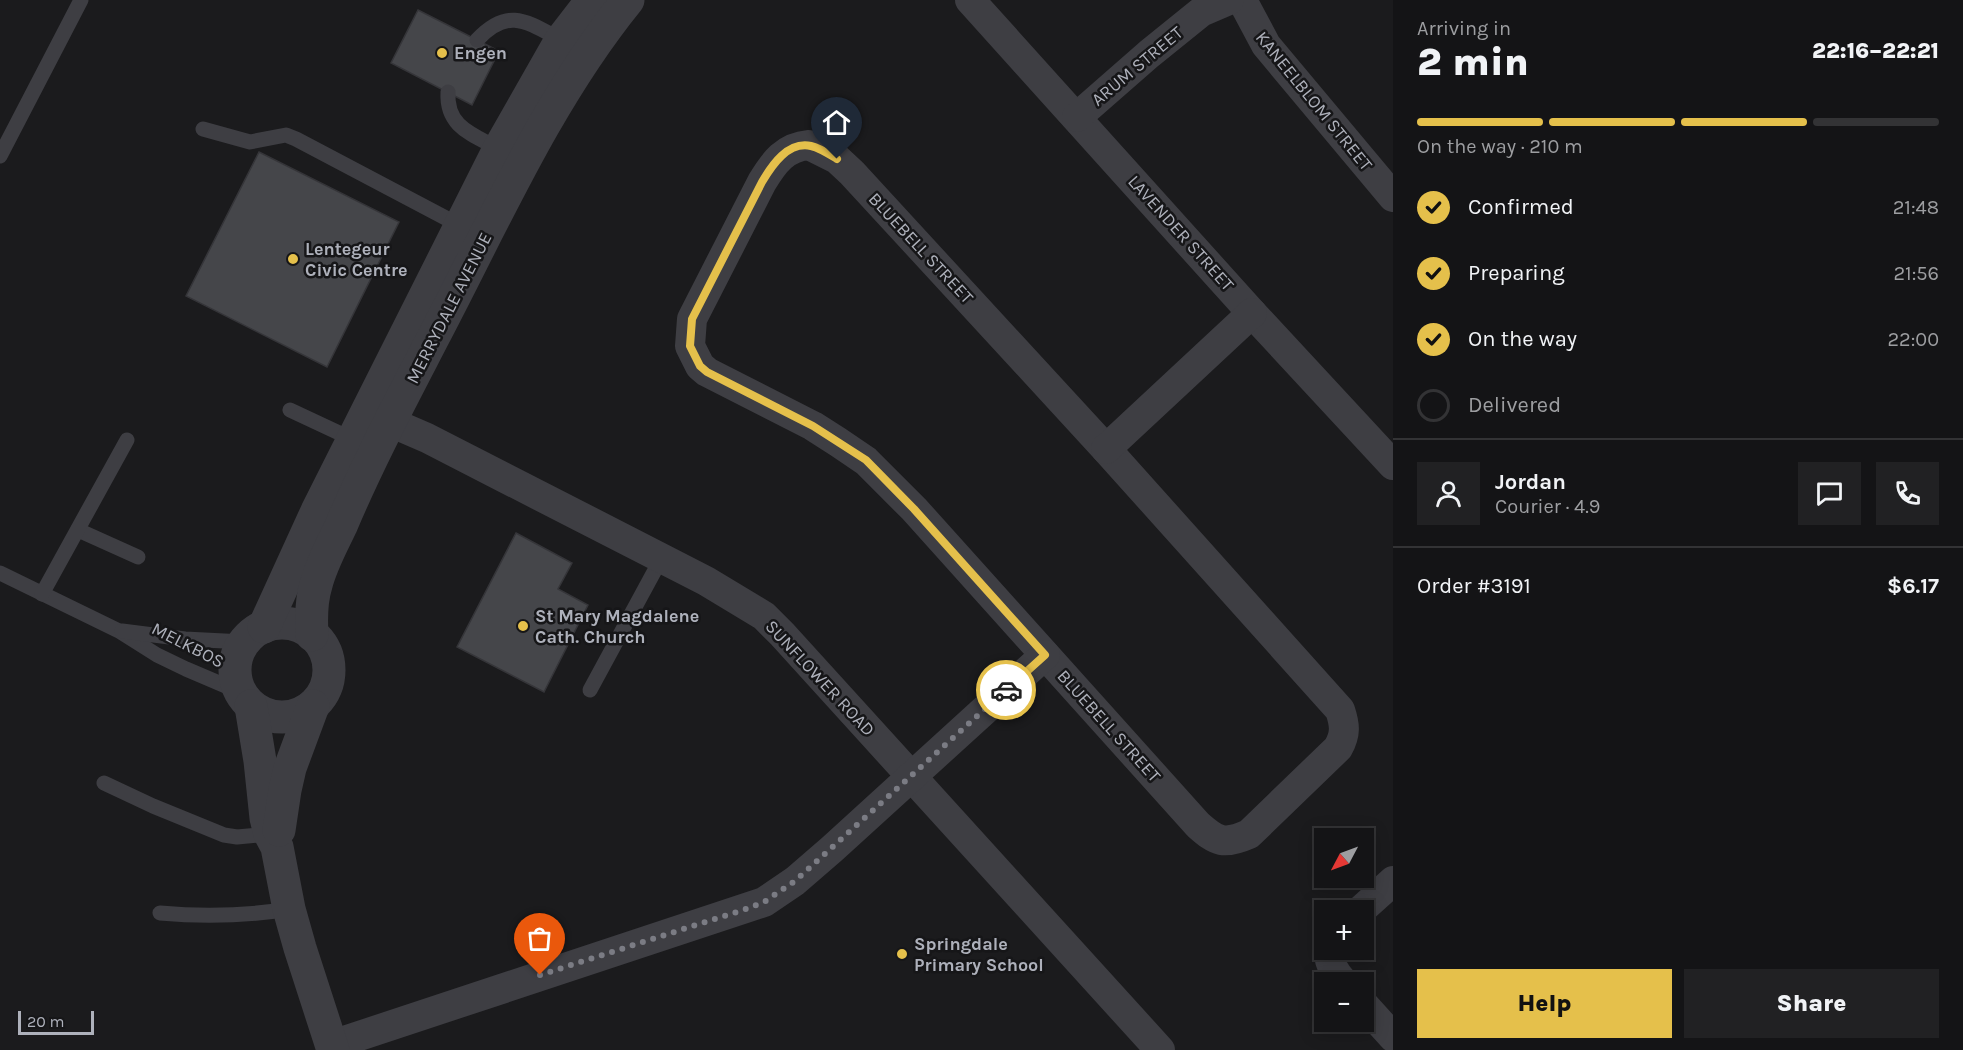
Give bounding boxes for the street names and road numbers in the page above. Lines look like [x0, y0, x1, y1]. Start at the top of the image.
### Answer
street label: ARUM STREET [1087, 21, 1187, 111]
street label: KANEELBLOM STREET [1251, 27, 1377, 175]
street label: LAVENDER STREET [1123, 171, 1239, 295]
street label: BLUEBELL STREET [864, 188, 978, 308]
street label: MERRYDALE AVENUE [401, 229, 497, 387]
street label: SUNFLOWER ROAD [761, 615, 879, 741]
street label: MELKBOS [148, 617, 228, 673]
street label: BLUEBELL STREET [1053, 665, 1165, 787]

